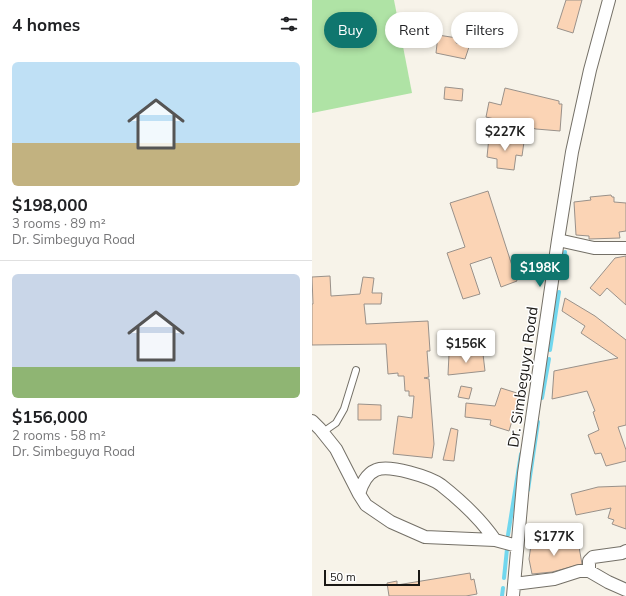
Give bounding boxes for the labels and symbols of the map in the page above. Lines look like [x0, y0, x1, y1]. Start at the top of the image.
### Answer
pin: $227K [477, 118, 533, 152]
pin: $198K [512, 254, 568, 288]
street label: Dr. Simbeguya Road [503, 305, 542, 449]
pin: $156K [438, 330, 494, 364]
pin: $177K [526, 523, 582, 557]
scale bar [324, 568, 420, 587]

